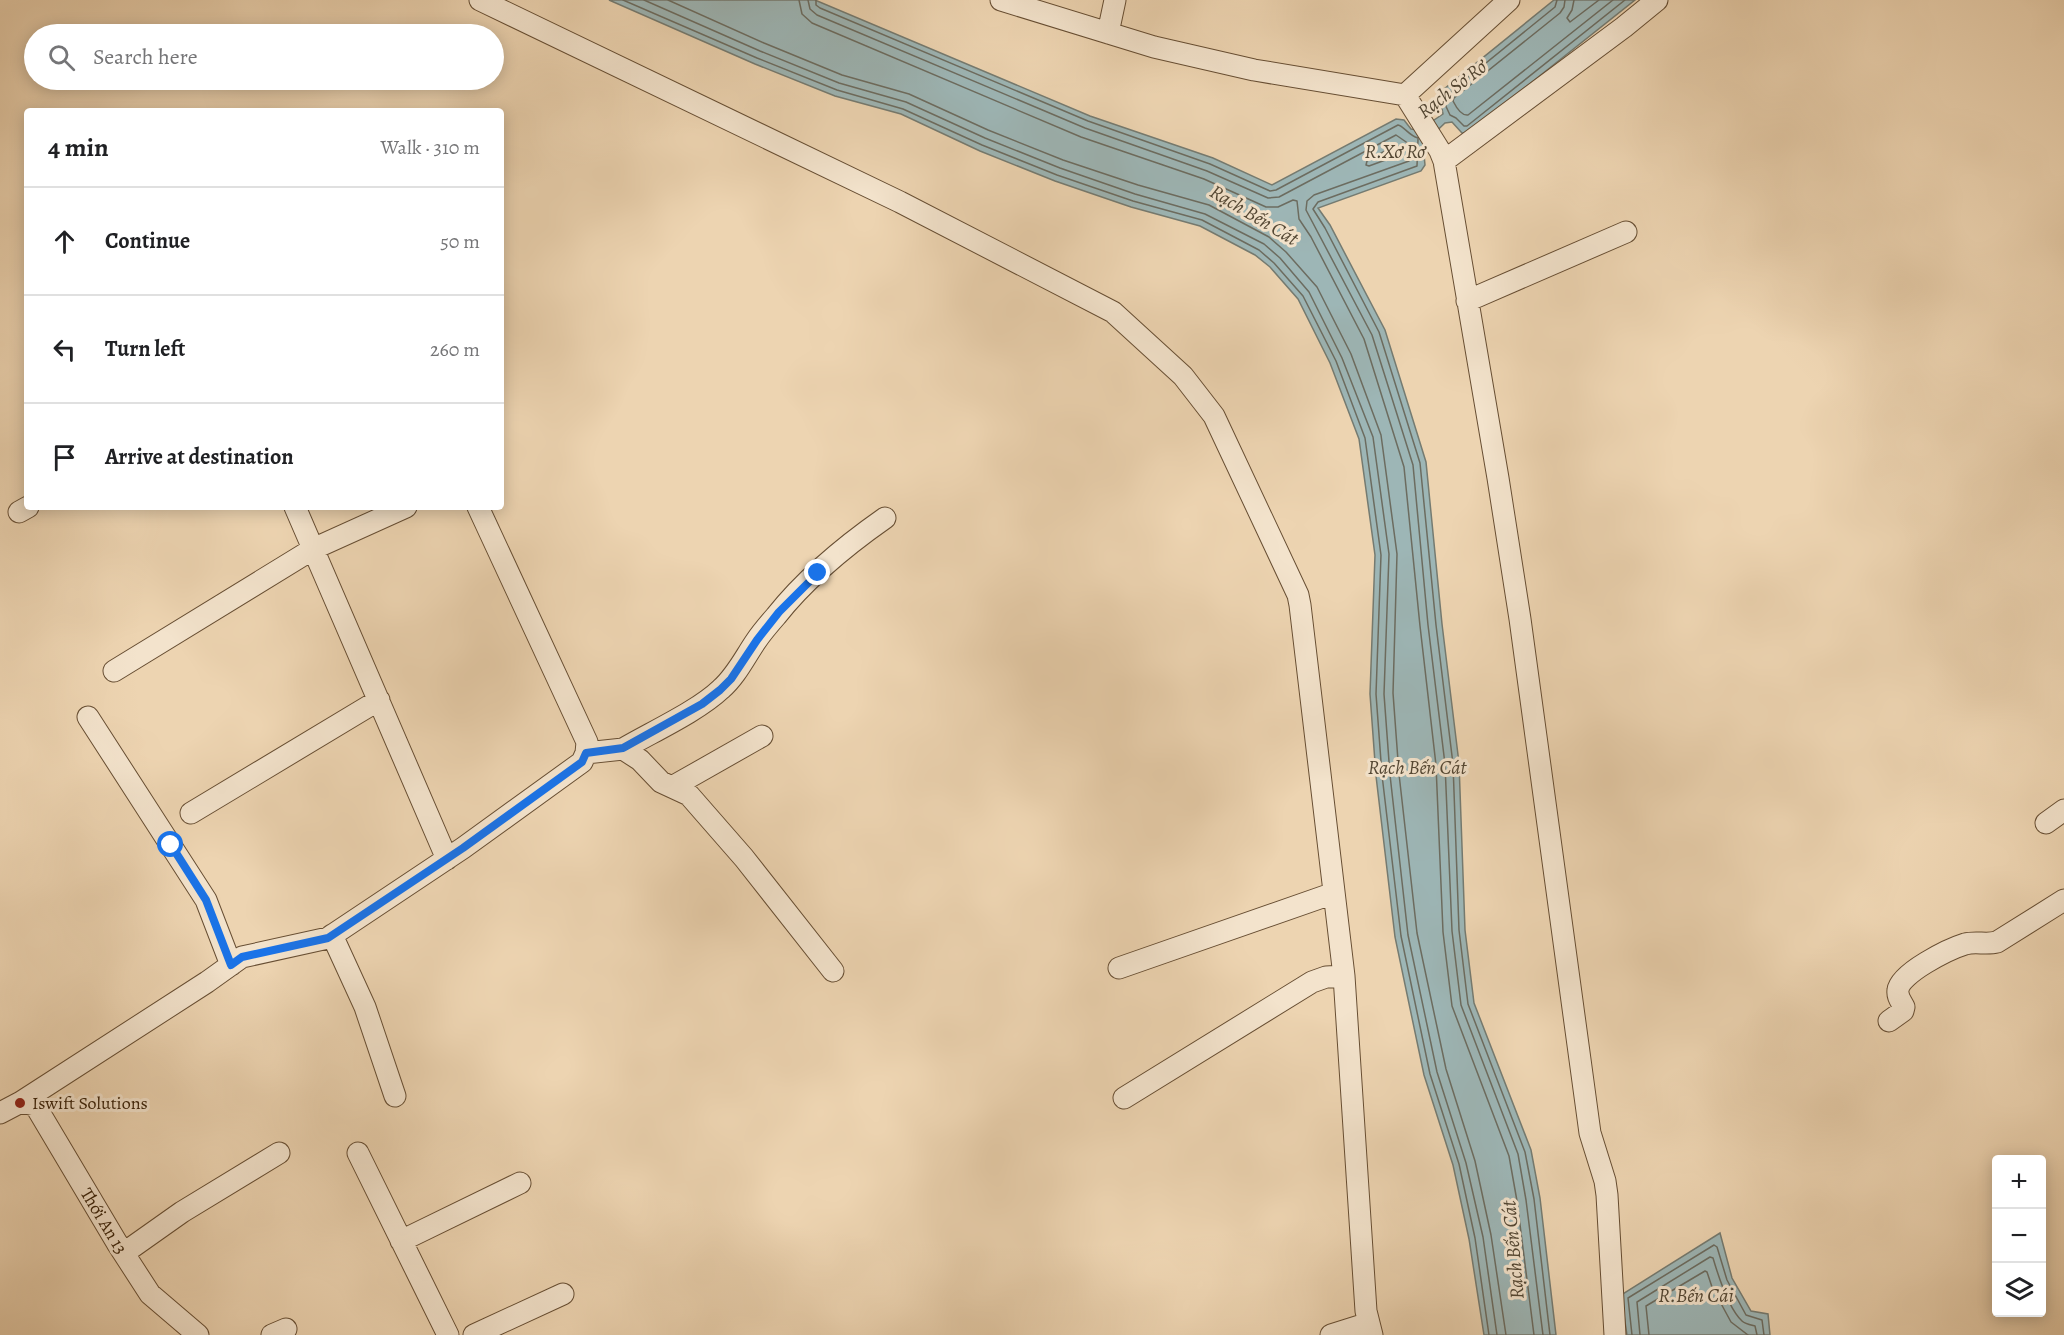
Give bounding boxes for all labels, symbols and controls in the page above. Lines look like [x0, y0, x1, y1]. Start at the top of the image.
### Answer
search box [24, 24, 504, 90]
icon: search [45, 41, 78, 74]
text: Search here [93, 42, 198, 72]
water label: Rạch Sơ Rơ [1412, 52, 1494, 125]
text: 4 min [48, 130, 109, 165]
text: Walk · 310 m [381, 134, 480, 161]
water label: R.Xơ Rơ [1364, 138, 1427, 165]
water label: Rạch Bến Cát [1205, 178, 1304, 253]
icon: ahead [48, 225, 81, 258]
text: Continue [105, 226, 190, 256]
text: 50 m [440, 228, 480, 255]
icon: left [48, 333, 81, 366]
text: Turn left [105, 334, 185, 364]
text: 260 m [430, 336, 480, 363]
icon: arrive [48, 441, 81, 474]
text: Arrive at destination [105, 442, 294, 472]
route end [804, 559, 830, 585]
water label: Rạch Bến Cát [1368, 754, 1467, 781]
route start [157, 831, 183, 857]
place label: Iswift Solutions [32, 1091, 148, 1115]
marker: Iswift Solutions [13, 1096, 27, 1110]
map controls [1992, 1155, 2046, 1317]
button: + [1992, 1155, 2046, 1209]
street label: Thới An 13 [75, 1184, 133, 1258]
water label: Rạch Bến Cát [1495, 1199, 1531, 1300]
button: − [1992, 1209, 2046, 1263]
button: layers [1992, 1263, 2046, 1317]
water label: R.Bến Cái [1658, 1282, 1734, 1309]

